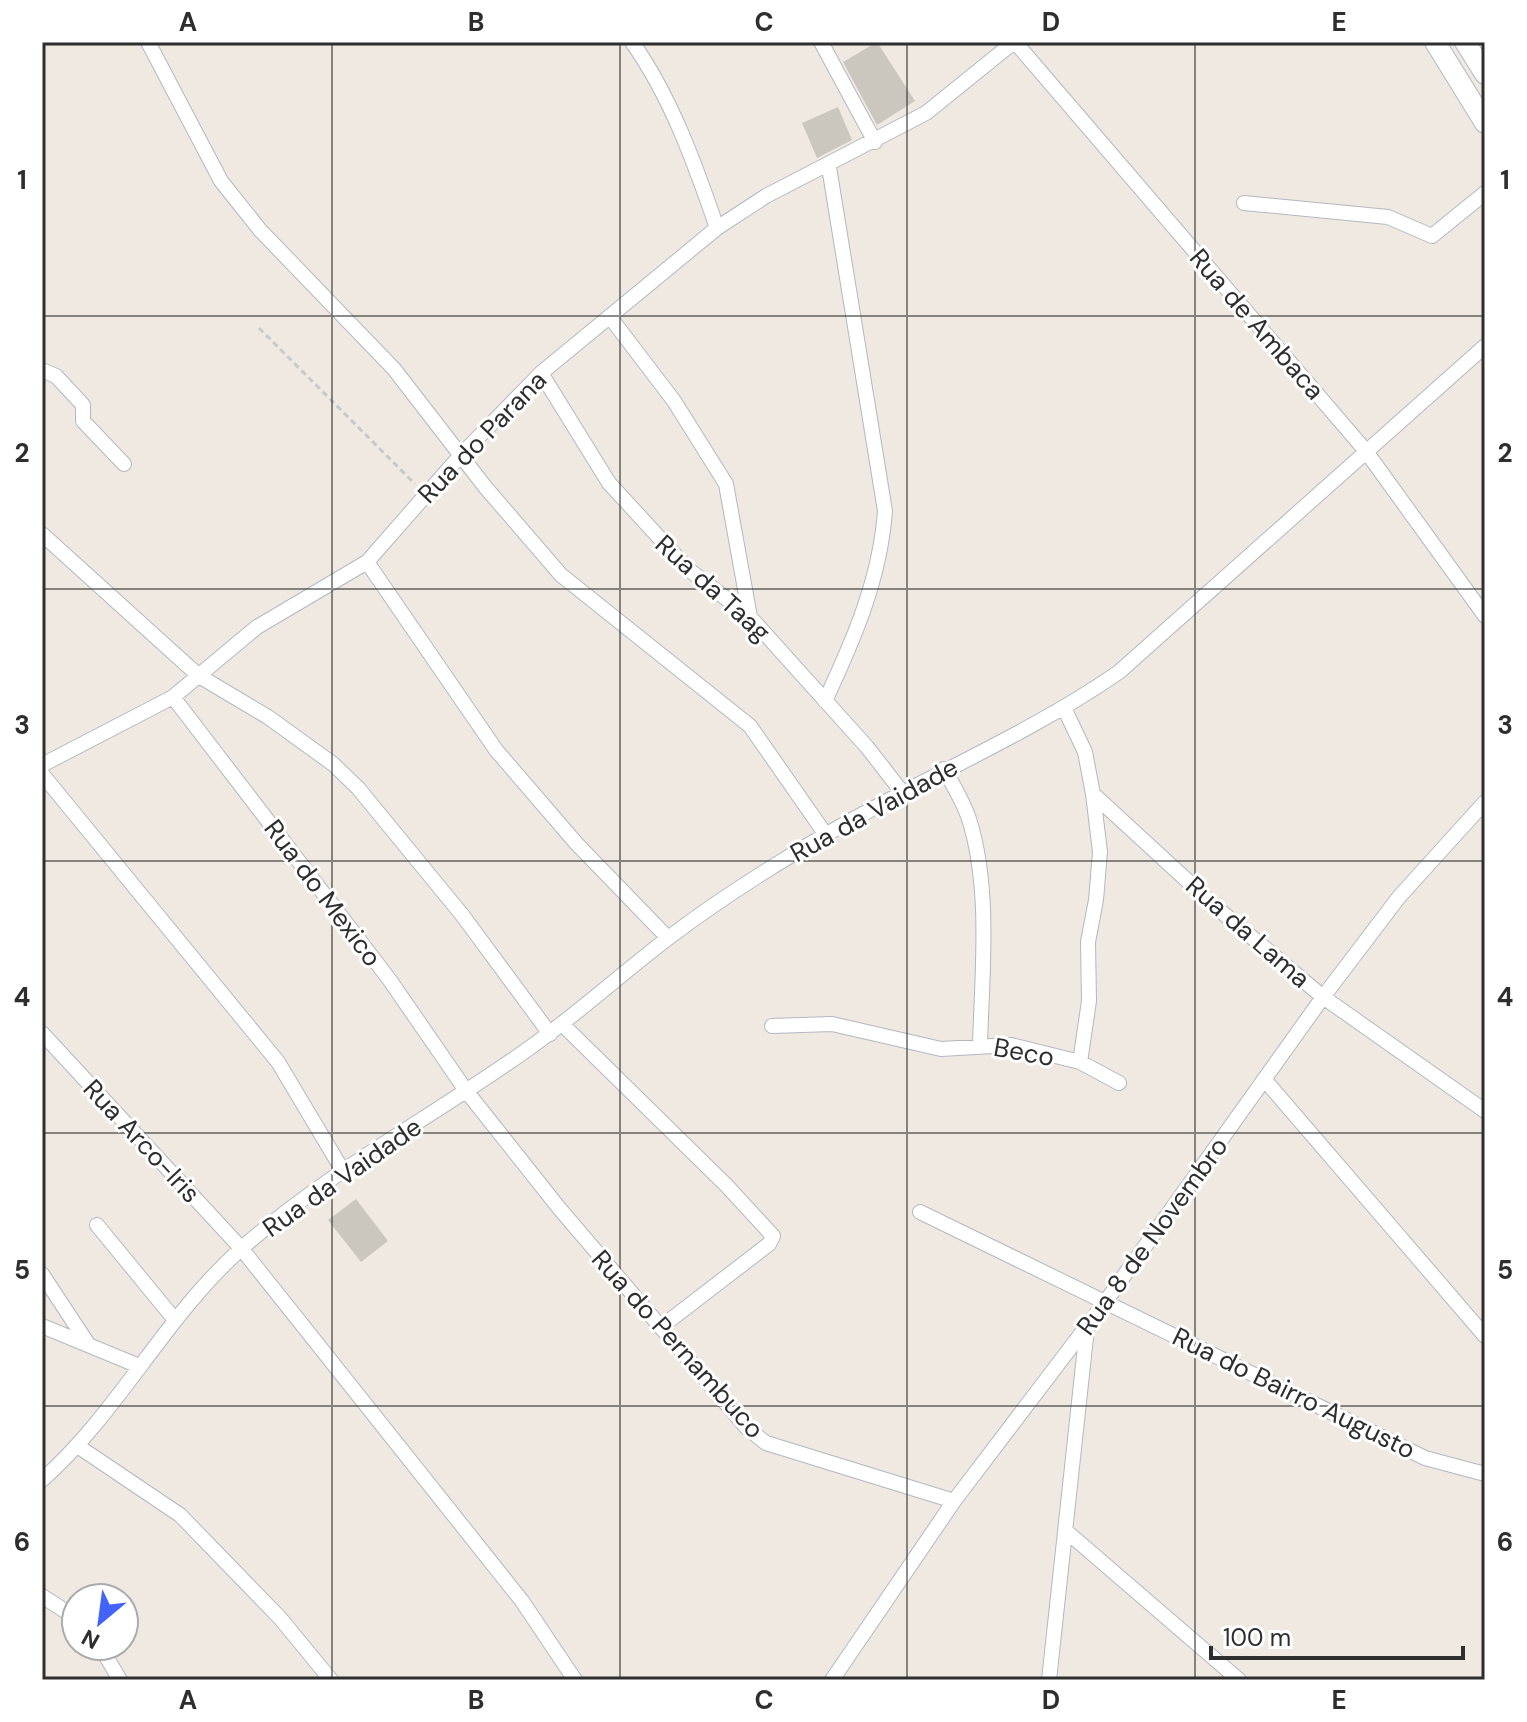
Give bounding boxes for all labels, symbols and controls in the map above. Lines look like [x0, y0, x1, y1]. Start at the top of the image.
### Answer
text: A [179, 5, 197, 39]
text: B [468, 5, 484, 39]
text: C [754, 5, 774, 39]
text: D [1042, 5, 1060, 39]
text: E [1331, 5, 1347, 39]
text: 1 [17, 163, 27, 197]
text: 1 [1500, 163, 1510, 197]
street label: Rua de Ambaca [1182, 241, 1332, 407]
street label: Rua do Parana [410, 364, 554, 510]
text: 2 [14, 436, 30, 470]
text: 2 [1497, 436, 1513, 470]
street label: Rua da Taag [648, 527, 778, 649]
text: 3 [14, 708, 30, 742]
text: 3 [1497, 708, 1513, 742]
street label: Rua da Vaidade [784, 750, 964, 870]
street label: Rua do Mexico [257, 813, 389, 973]
street label: Rua da Lama [1179, 869, 1317, 995]
text: 4 [14, 980, 30, 1014]
text: 4 [1497, 980, 1513, 1014]
street label: Beco [991, 1030, 1057, 1074]
street label: Rua Arco-Iris [76, 1072, 208, 1210]
street label: Rua da Vaidade [256, 1110, 428, 1244]
street label: Rua 8 de Novembro [1069, 1130, 1235, 1342]
street label: Rua do Pernambuco [584, 1243, 772, 1445]
text: 5 [14, 1253, 30, 1287]
text: 5 [1497, 1253, 1513, 1287]
street label: Rua do Bairro Augusto [1167, 1319, 1421, 1467]
text: 6 [14, 1525, 30, 1559]
text: 6 [1497, 1525, 1513, 1559]
north arrow [60, 1582, 140, 1662]
scale bar [1211, 1610, 1463, 1660]
text: N [76, 1622, 105, 1656]
text: 100 m [1223, 1622, 1291, 1653]
text: A [179, 1683, 197, 1717]
text: B [468, 1683, 484, 1717]
text: C [754, 1683, 774, 1717]
text: D [1042, 1683, 1060, 1717]
text: E [1331, 1683, 1347, 1717]

